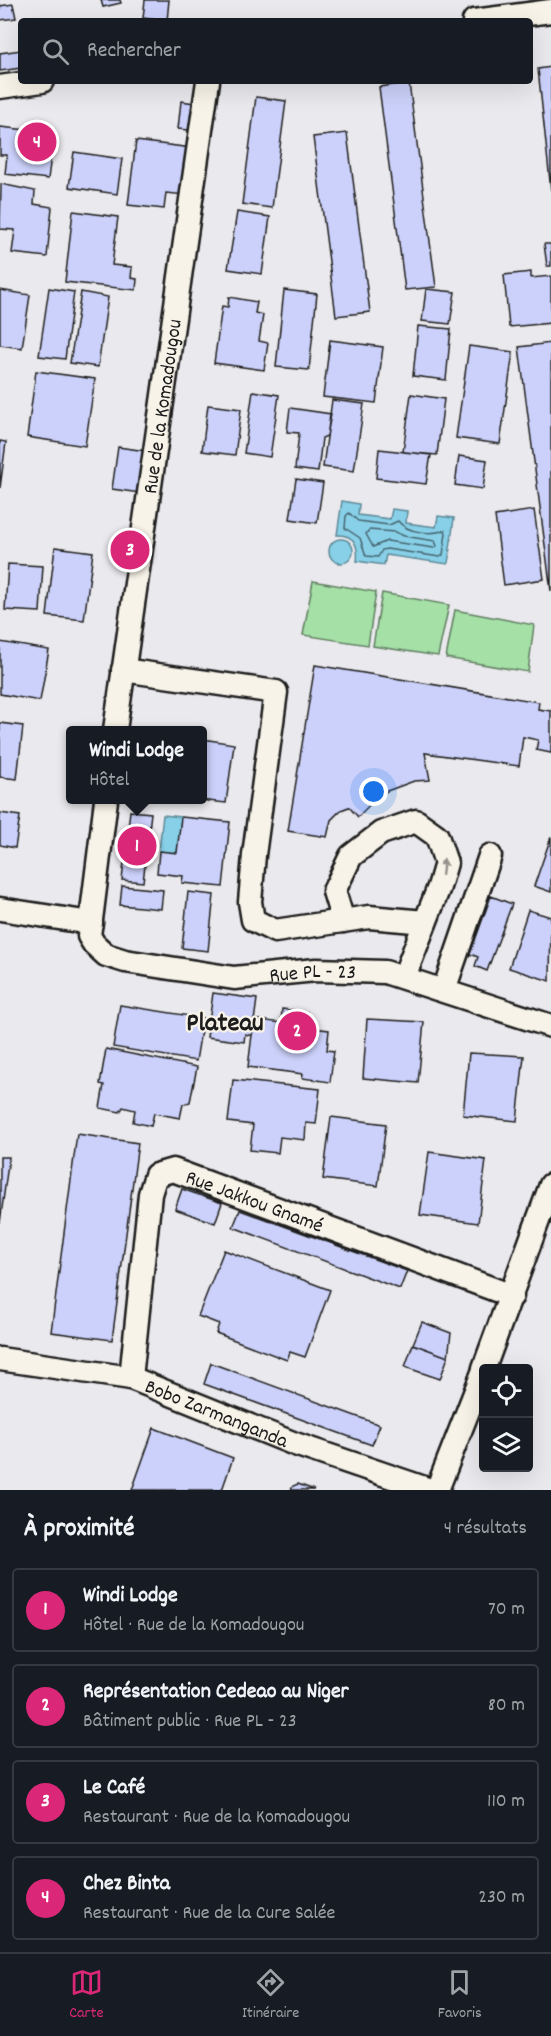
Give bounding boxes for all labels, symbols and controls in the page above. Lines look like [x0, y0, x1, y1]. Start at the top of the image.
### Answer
search box [18, 18, 533, 84]
icon: search [39, 35, 72, 68]
text: Rechercher [87, 36, 181, 67]
pin: 4 [18, 120, 57, 164]
street label: Rue de la Komadougou [137, 317, 192, 496]
pin: 3 [110, 528, 150, 572]
popup [66, 726, 207, 804]
text: Windi Lodge [89, 736, 184, 767]
text: Hôtel [89, 767, 129, 795]
your location [359, 777, 388, 806]
pin: 1 [118, 824, 156, 868]
one-way arrow [438, 857, 448, 876]
street label: Rue PL - 23 [268, 958, 356, 992]
district label: Plateau [186, 1005, 264, 1044]
pin: 2 [278, 1008, 316, 1054]
street label: Rue Jakkou Gnamé [181, 1164, 327, 1243]
map controls [479, 1364, 533, 1472]
button: locate [479, 1364, 533, 1418]
street label: Bobo Zarmanganda [140, 1373, 293, 1458]
button: layers [479, 1418, 533, 1472]
text: À proximité [24, 1511, 134, 1548]
text: 4 résultats [444, 1515, 527, 1543]
text: Windi Lodge [83, 1581, 178, 1612]
text: 1 [43, 1596, 48, 1624]
text: 70 m [488, 1596, 525, 1624]
text: Hôtel · Rue de la Komadougou [83, 1612, 304, 1640]
text: Représentation Cedeao au Niger [83, 1677, 349, 1708]
text: 2 [41, 1692, 50, 1720]
text: 80 m [488, 1692, 525, 1720]
text: Bâtiment public · Rue PL - 23 [83, 1708, 297, 1736]
text: Le Café [83, 1773, 145, 1804]
text: 3 [41, 1788, 50, 1816]
text: 110 m [487, 1788, 525, 1816]
text: Restaurant · Rue de la Komadougou [83, 1804, 350, 1832]
text: Chez Binta [83, 1869, 170, 1900]
text: 4 [41, 1884, 50, 1912]
text: 230 m [478, 1884, 525, 1912]
text: Restaurant · Rue de la Cure Salée [83, 1900, 335, 1928]
tab: Carte [69, 1966, 104, 2025]
tab: Itinéraire [242, 1966, 299, 2025]
tab: Favoris [438, 1966, 482, 2025]

